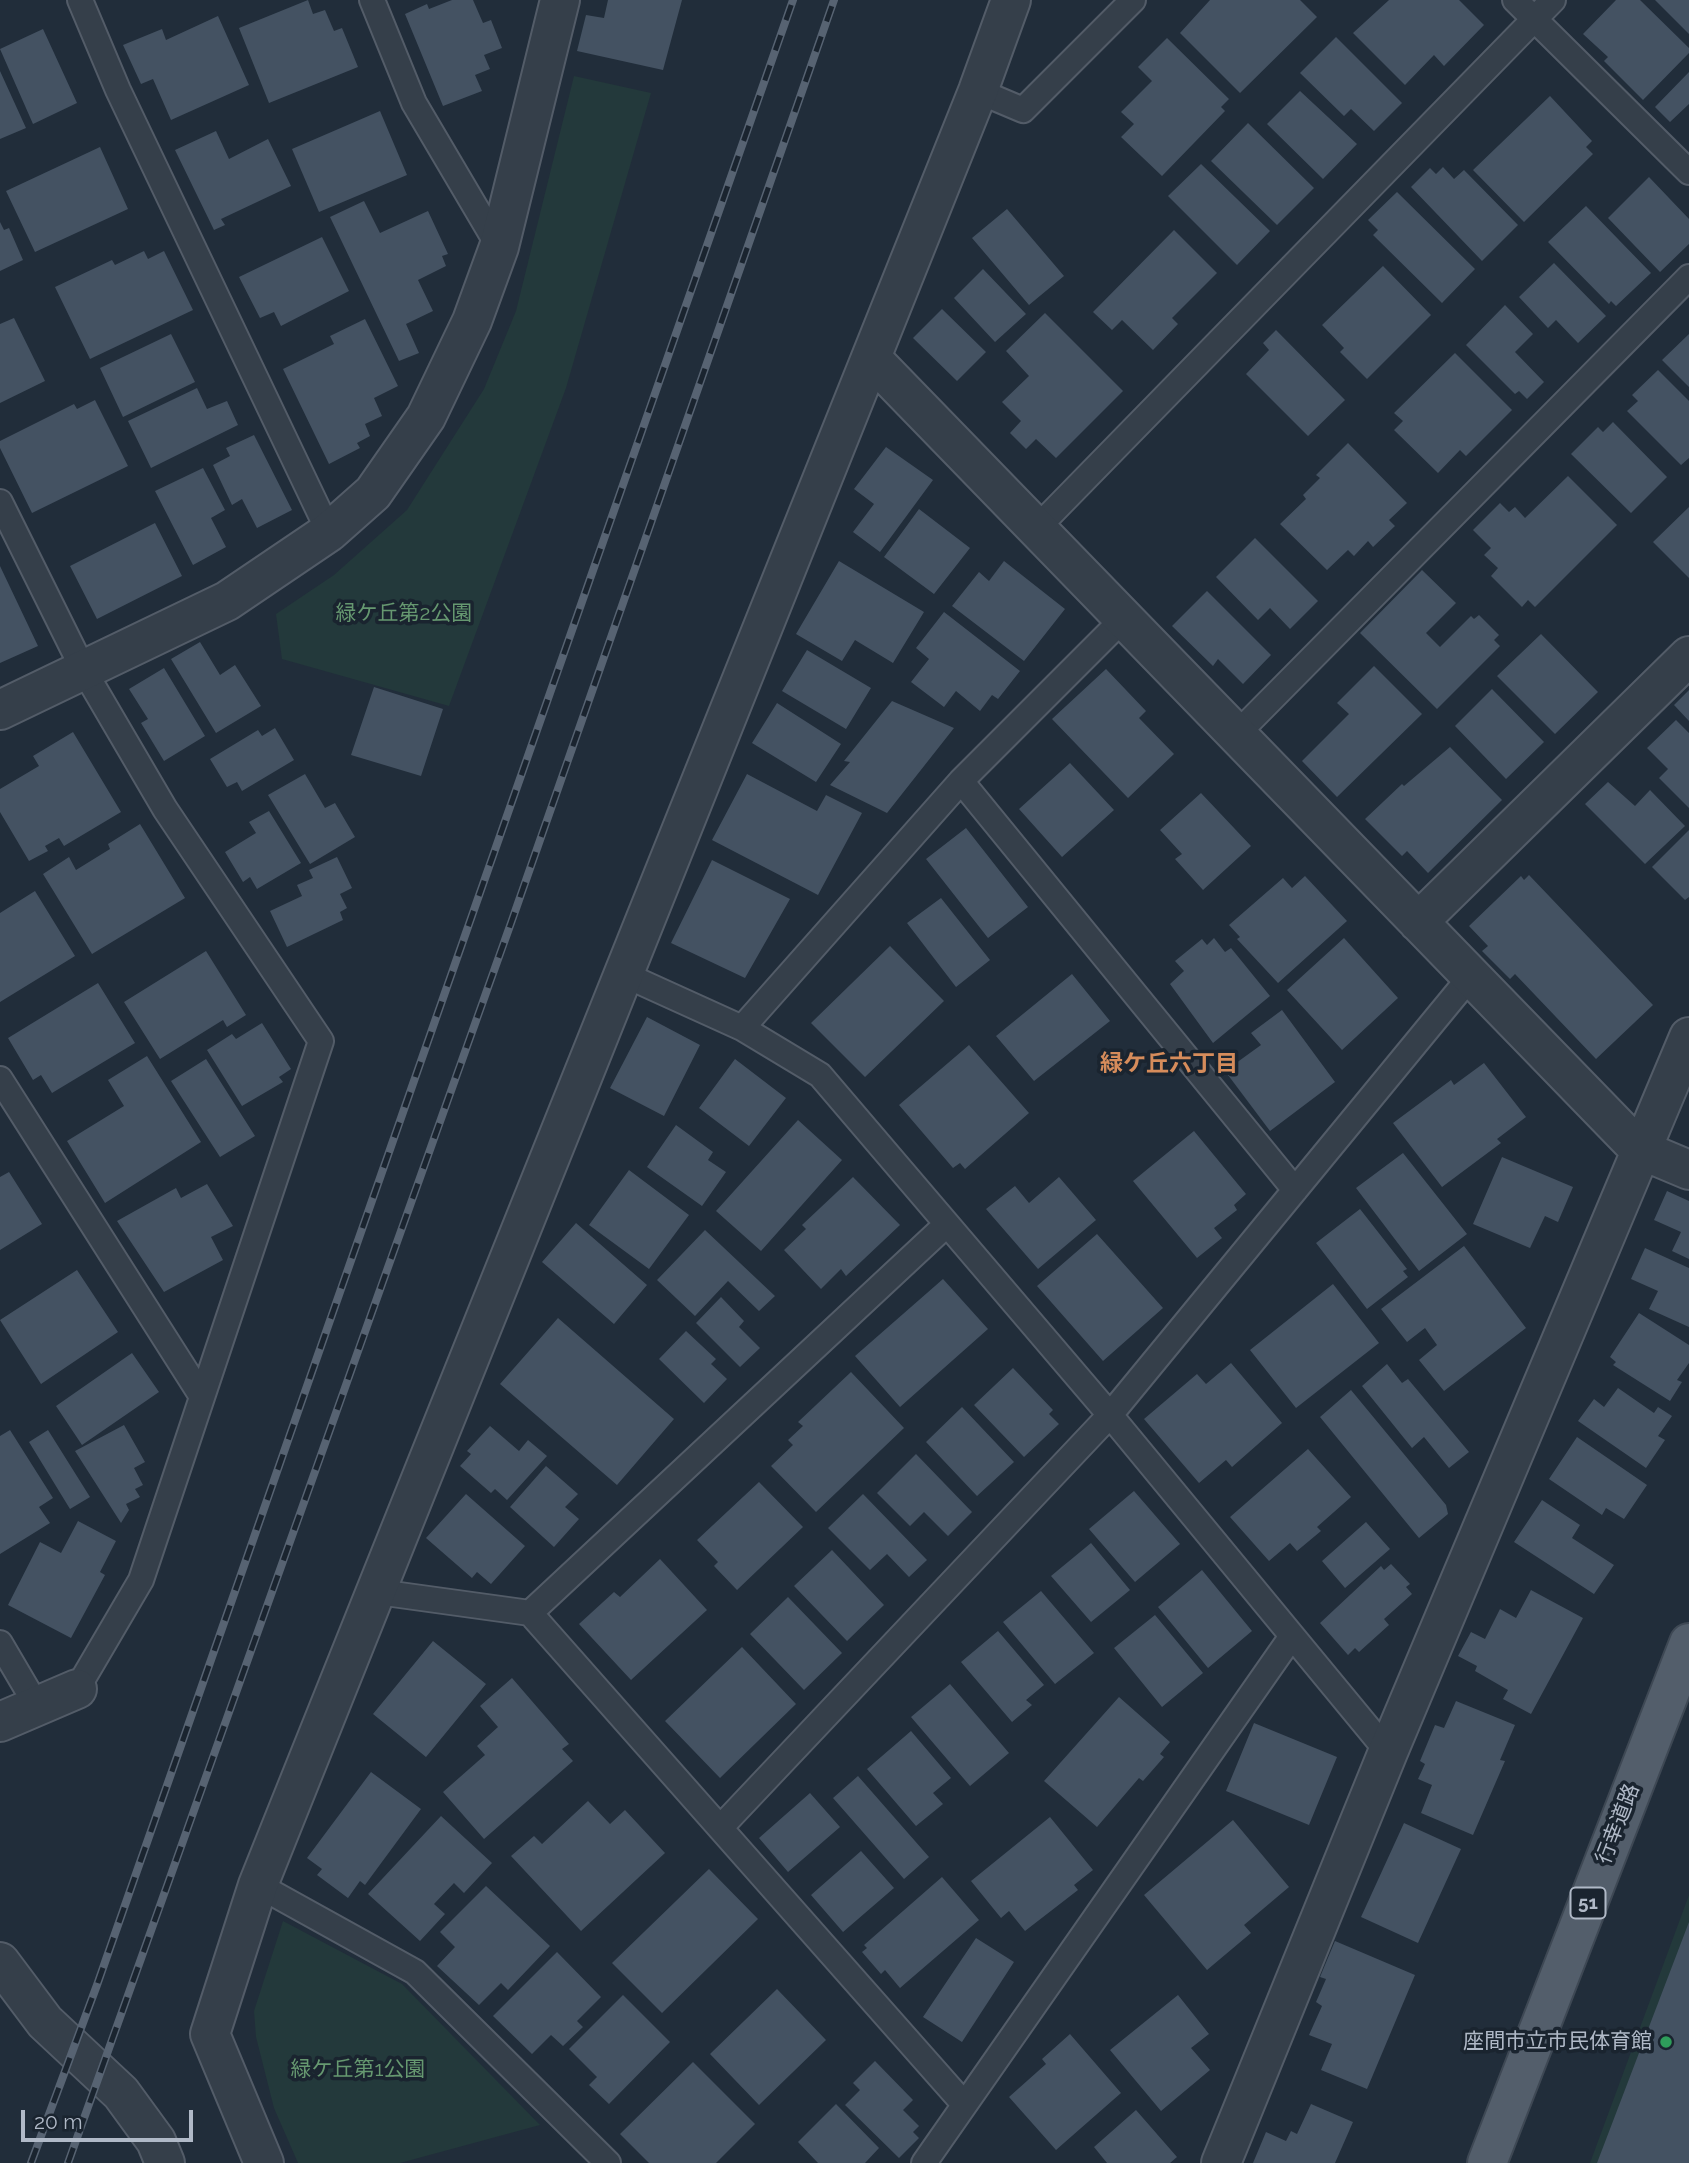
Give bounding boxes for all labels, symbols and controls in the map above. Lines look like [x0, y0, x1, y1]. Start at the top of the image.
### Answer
park label: 緑ケ丘第2公園 [336, 601, 472, 627]
district label: 緑ケ丘六丁目 [1100, 1050, 1238, 1078]
street label: 行幸道路 [1591, 1780, 1645, 1868]
road number: 51 [1570, 1887, 1606, 1918]
place label: 座間市立市民体育館 [1463, 2029, 1652, 2055]
marker: 座間市立市民体育館 [1658, 2034, 1674, 2050]
park label: 緑ケ丘第1公園 [291, 2057, 425, 2083]
scale bar [24, 2096, 196, 2140]
text: 20 m [34, 2109, 82, 2134]

